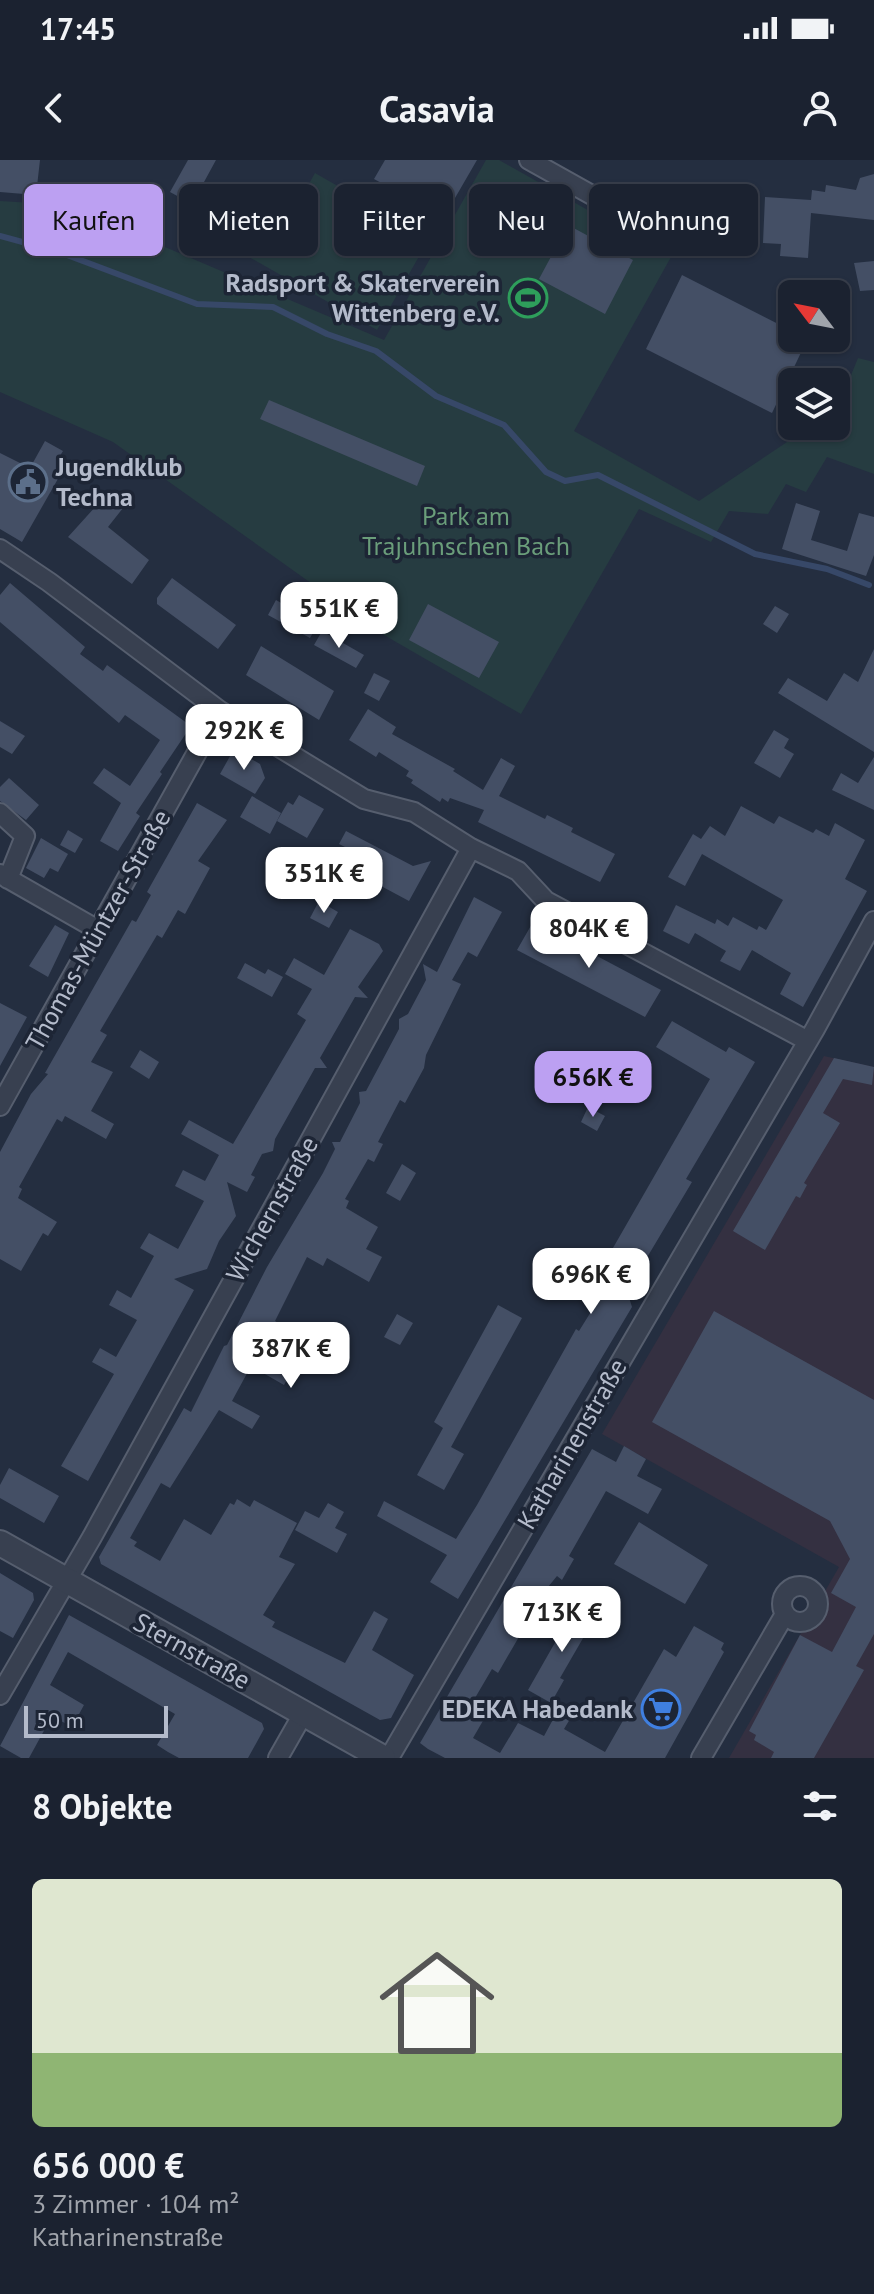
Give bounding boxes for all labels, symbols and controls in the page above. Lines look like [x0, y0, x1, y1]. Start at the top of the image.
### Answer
text: 17:45 [40, 9, 116, 48]
text: Casavia [379, 85, 495, 132]
icon: back [32, 86, 76, 130]
icon: person [798, 86, 842, 130]
chip: Kaufen [24, 184, 163, 256]
chip: Mieten [179, 184, 318, 256]
chip: Filter [334, 184, 453, 256]
chip: Neu [469, 184, 573, 256]
chip: Wohnung [589, 184, 758, 256]
place label: Radsport & Skaterverein Wittenberg e.V. [226, 266, 500, 329]
sports icon: Radsport & Skaterverein Wittenberg e.V. [507, 277, 549, 319]
north arrow [778, 280, 850, 352]
map controls [778, 280, 850, 440]
button: layers [778, 368, 850, 440]
place label: Jugendklub Techna [55, 450, 182, 513]
public building icon: Jugendklub Techna [7, 461, 49, 503]
park label: Park am Trajuhnschen Bach [362, 499, 570, 562]
pin: 551K € [274, 582, 404, 650]
text: 551K € [299, 591, 379, 624]
pin: 292K € [179, 704, 309, 772]
text: 292K € [204, 713, 284, 746]
street label: Thomas-Müntzer-Straße [18, 804, 177, 1056]
pin: 351K € [259, 847, 389, 915]
text: 351K € [284, 856, 364, 889]
pin: 804K € [524, 902, 654, 970]
text: 804K € [549, 911, 629, 944]
pin: 656K € [528, 1051, 658, 1119]
text: 656K € [553, 1060, 633, 1093]
street label: Wichernstraße [218, 1130, 325, 1287]
pin: 696K € [526, 1248, 656, 1316]
text: 696K € [551, 1257, 631, 1290]
pin: 387K € [226, 1322, 356, 1390]
text: 387K € [251, 1331, 331, 1364]
street label: Katharinenstraße [509, 1353, 634, 1535]
pin: 713K € [497, 1586, 627, 1654]
text: 713K € [522, 1595, 602, 1628]
street label: Sternstraße [128, 1605, 257, 1696]
supermarket icon: EDEKA Habedank [640, 1688, 682, 1730]
place label: EDEKA Habedank [442, 1692, 633, 1725]
scale bar [24, 1702, 168, 1738]
text: 50 m [36, 1706, 84, 1734]
text: 8 Objekte [32, 1784, 173, 1828]
icon: filters [798, 1784, 842, 1828]
icon: home [365, 1931, 509, 2075]
text: 656 000 € [32, 2143, 184, 2187]
text: 3 Zimmer · 104 m² [32, 2187, 240, 2220]
text: Katharinenstraße [32, 2220, 224, 2253]

